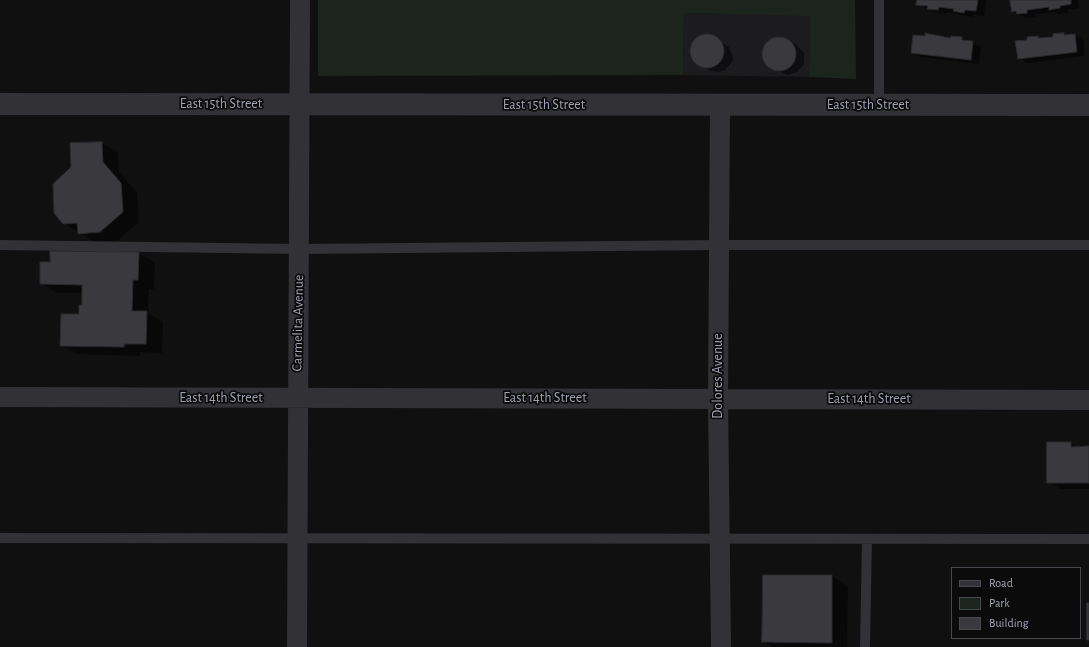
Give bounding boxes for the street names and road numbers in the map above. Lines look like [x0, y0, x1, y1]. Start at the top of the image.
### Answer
street label: East 15th Street [180, 96, 262, 112]
street label: East 15th Street [503, 97, 585, 113]
street label: East 15th Street [827, 97, 909, 113]
street label: Carmelita Avenue [289, 275, 307, 371]
street label: Dolores Avenue [710, 333, 726, 419]
street label: East 14th Street [179, 390, 263, 406]
street label: East 14th Street [503, 390, 587, 406]
street label: East 14th Street [827, 391, 911, 407]

